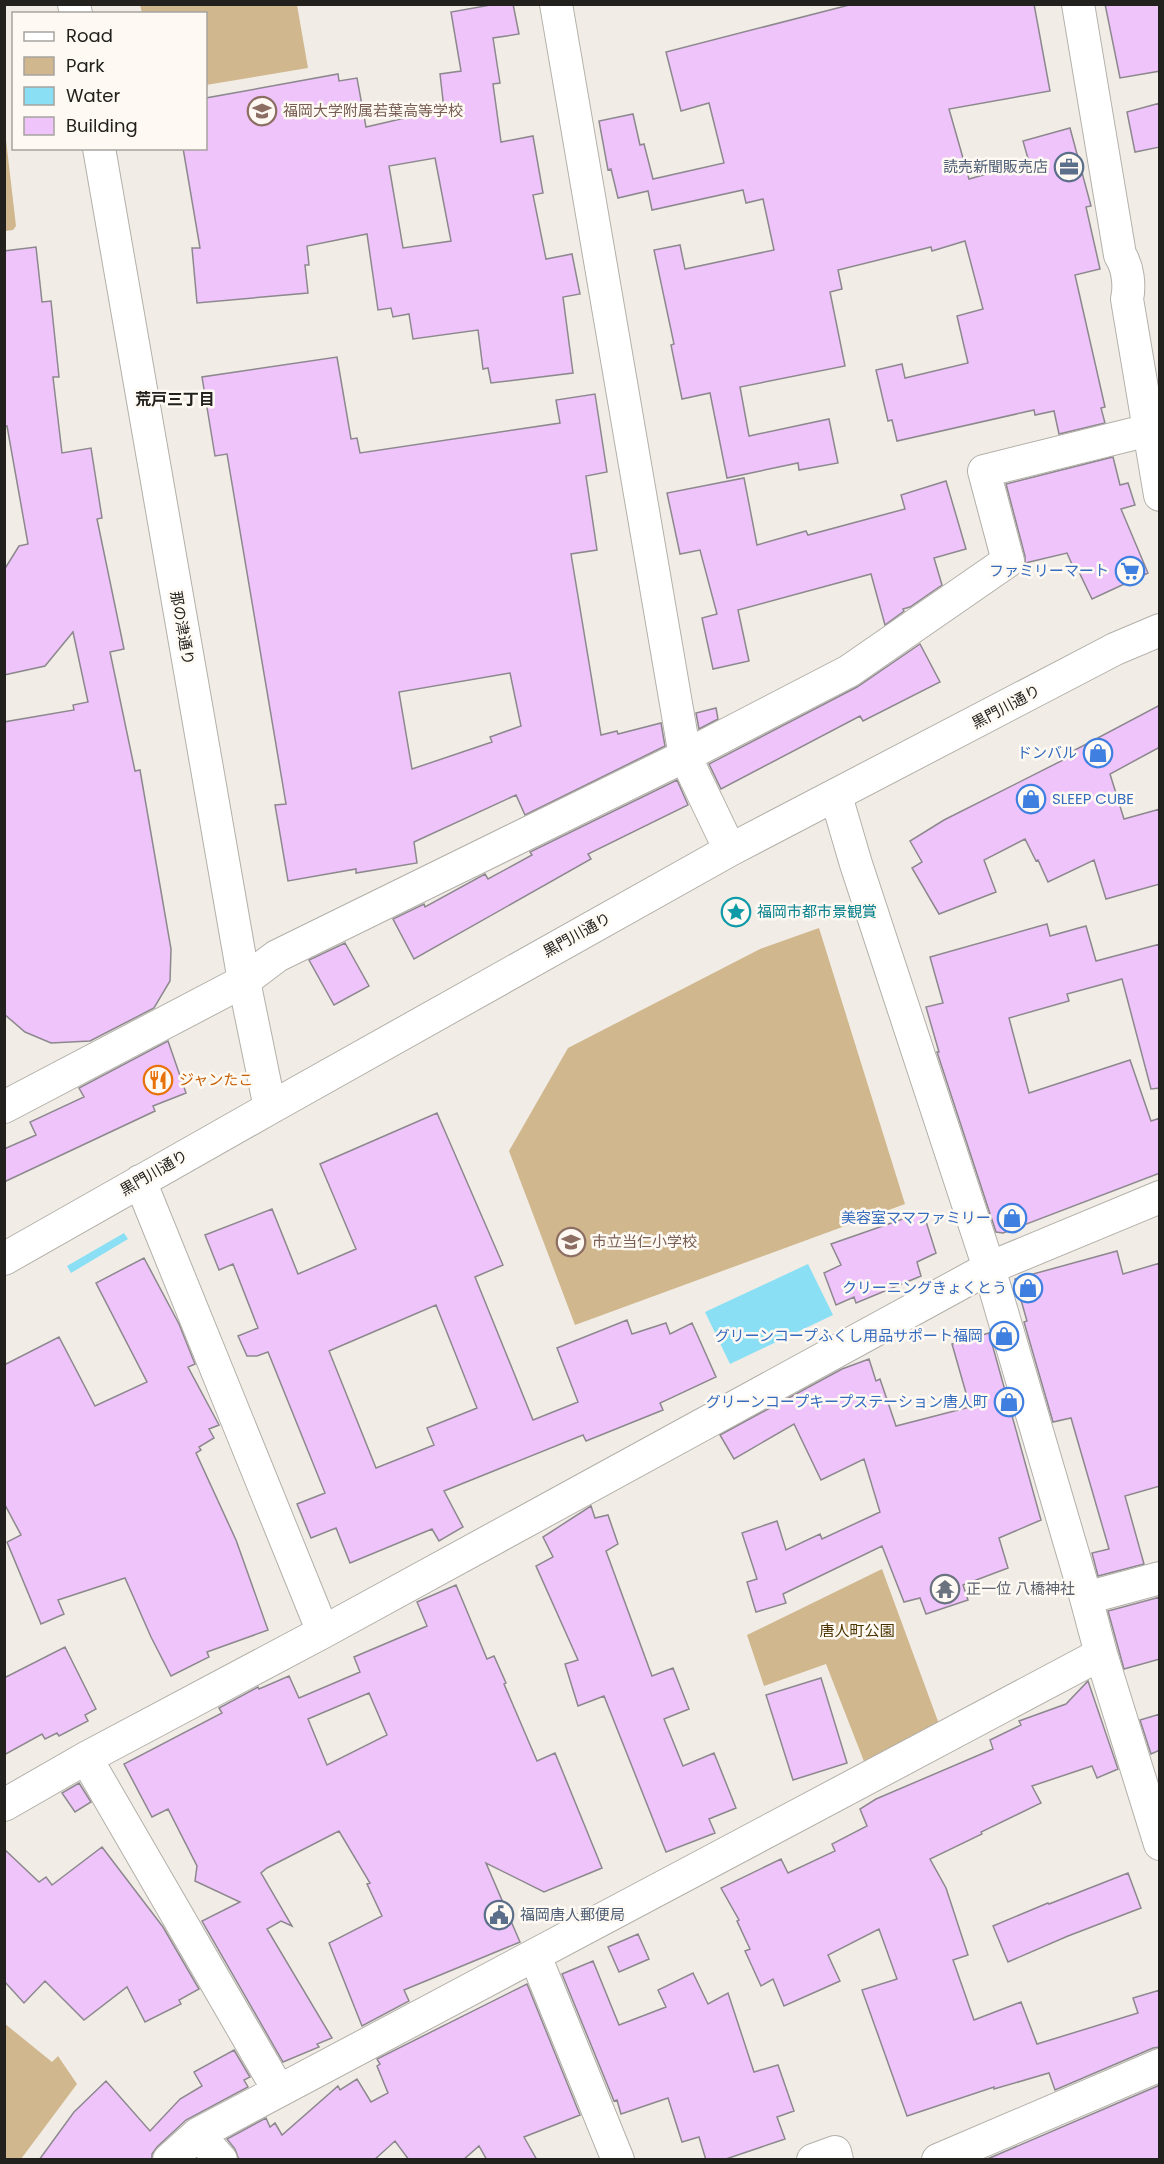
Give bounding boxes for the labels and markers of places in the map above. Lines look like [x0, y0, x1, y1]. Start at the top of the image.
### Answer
school or university icon: 福岡大学附属若葉高等学校 [246, 95, 278, 127]
place label: 福岡大学附属若葉高等学校 [283, 100, 463, 121]
office icon: 読売新聞販売店 [1053, 151, 1085, 183]
place label: 読売新聞販売店 [943, 156, 1048, 177]
supermarket icon: ファミリーマート [1114, 555, 1146, 587]
place label: ファミリーマート [989, 560, 1109, 581]
shop icon: ドンバル [1082, 737, 1114, 769]
place label: ドンバル [1017, 742, 1077, 763]
shop icon: SLEEP CUBE [1015, 783, 1047, 815]
place label: SLEEP CUBE [1052, 788, 1134, 809]
place icon: 福岡市都市景観賞 [720, 896, 752, 928]
place label: 福岡市都市景観賞 [757, 901, 877, 922]
restaurant icon: ジャンたこ [142, 1064, 174, 1096]
place label: ジャンたこ [179, 1069, 253, 1090]
shop icon: 美容室ママファミリー [996, 1202, 1028, 1234]
place label: 美容室ママファミリー [841, 1207, 991, 1228]
school or university icon: 市立当仁小学校 [555, 1226, 587, 1258]
place label: 市立当仁小学校 [592, 1231, 697, 1252]
shop icon: クリーニングきょくとう [1012, 1272, 1044, 1304]
place label: クリーニングきょくとう [842, 1277, 1007, 1298]
shop icon: グリーンコープふくし用品サポート福岡 [988, 1320, 1020, 1352]
place label: グリーンコープふくし用品サポート福岡 [715, 1325, 983, 1346]
shop icon: グリーンコープキープステーション唐人町 [993, 1386, 1025, 1418]
place label: グリーンコープキープステーション唐人町 [706, 1391, 988, 1412]
temple icon: 正一位 八橋神社 [929, 1573, 961, 1605]
place label: 正一位 八橋神社 [966, 1578, 1075, 1599]
public building icon: 福岡唐人郵便局 [483, 1899, 515, 1931]
place label: 福岡唐人郵便局 [520, 1904, 625, 1925]

